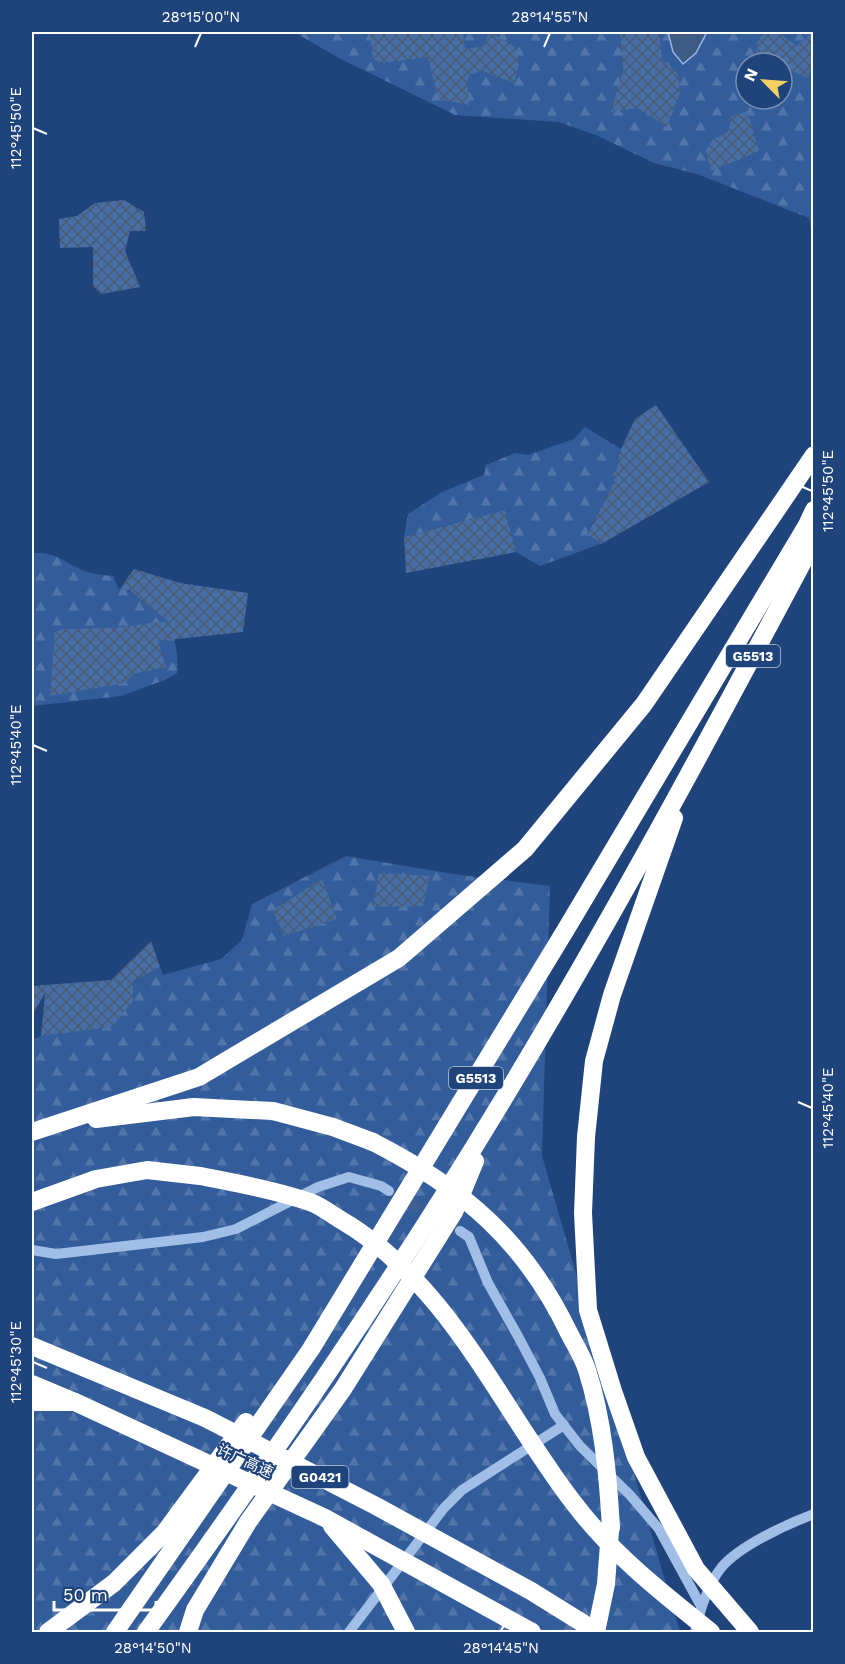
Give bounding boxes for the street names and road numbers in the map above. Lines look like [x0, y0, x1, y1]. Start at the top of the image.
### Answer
road number: G5513 [726, 645, 780, 667]
road number: G5513 [449, 1067, 503, 1089]
street label: 许广高速 [214, 1440, 276, 1482]
road number: G0421 [292, 1466, 348, 1488]

